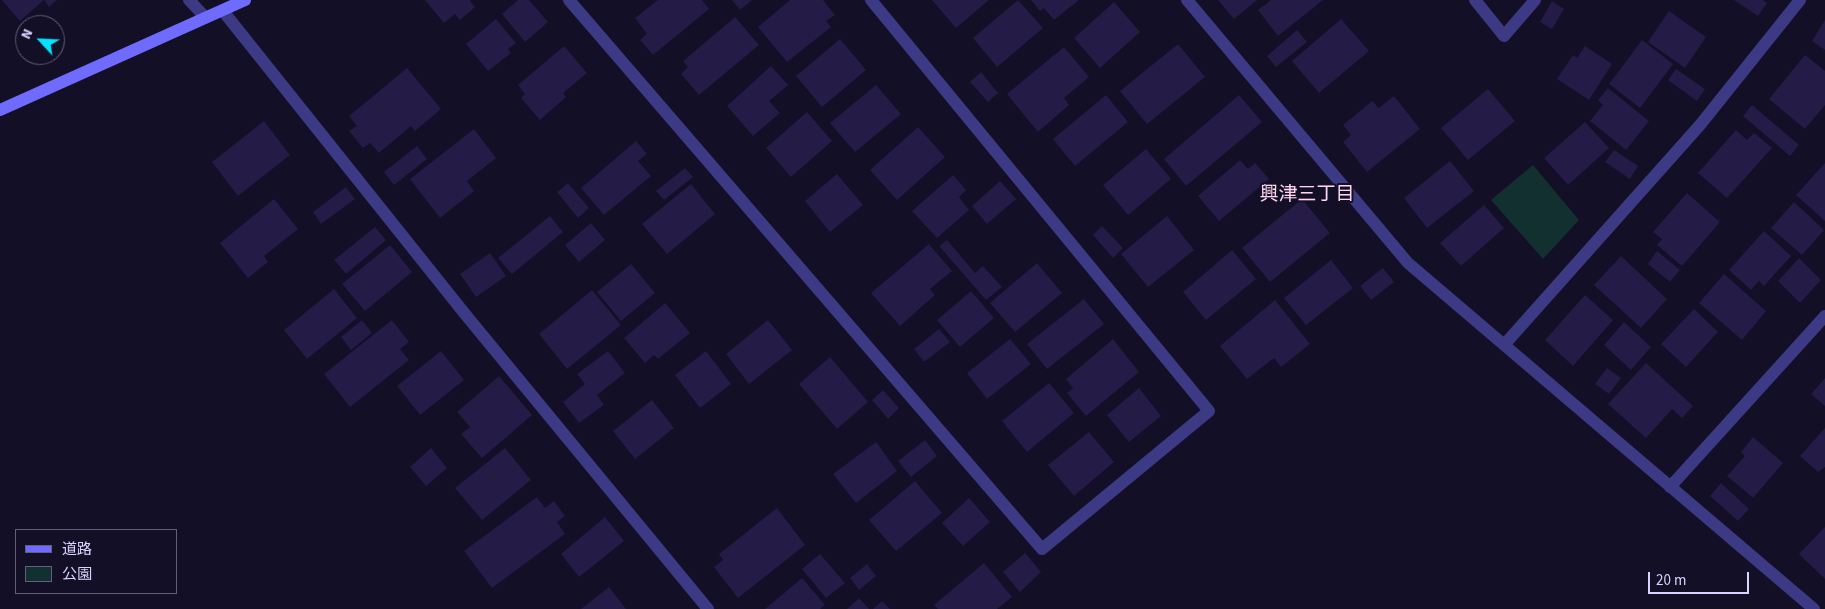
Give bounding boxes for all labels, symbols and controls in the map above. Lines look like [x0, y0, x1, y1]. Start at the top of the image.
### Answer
north arrow [15, 15, 65, 65]
text: N [16, 26, 38, 43]
district label: 興津三丁目 [1260, 185, 1354, 207]
legend [15, 529, 178, 594]
text: 道路 [62, 539, 92, 560]
scale bar [1650, 562, 1751, 594]
text: 公園 [62, 564, 92, 585]
text: 20 m [1656, 570, 1686, 591]

